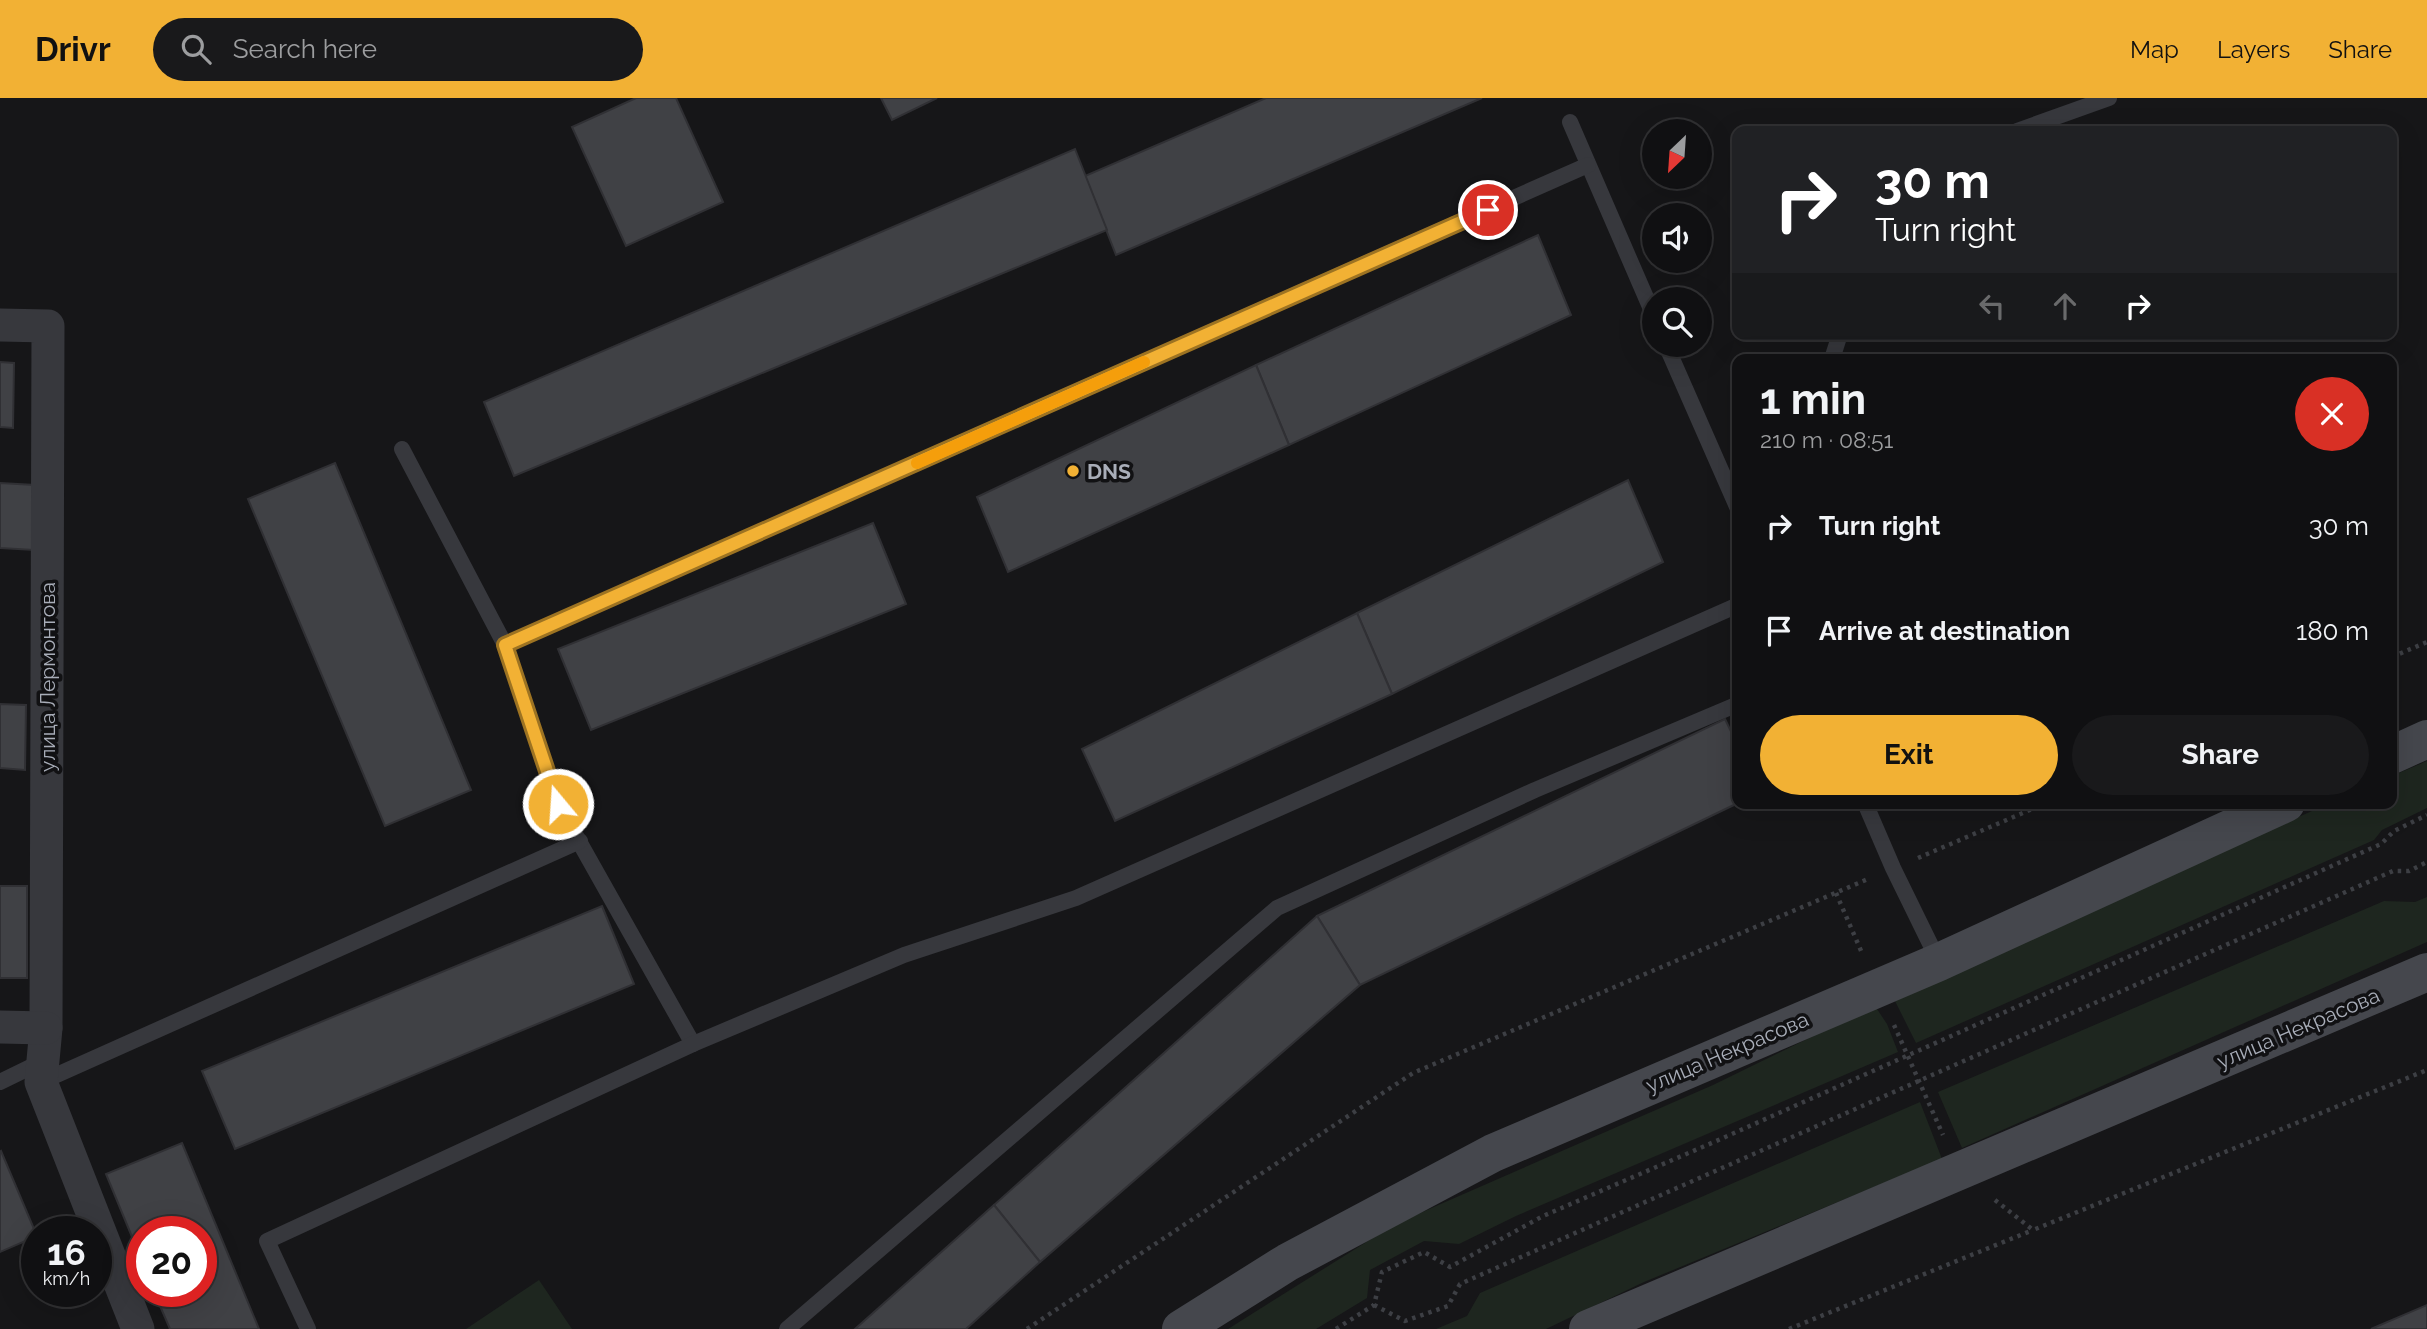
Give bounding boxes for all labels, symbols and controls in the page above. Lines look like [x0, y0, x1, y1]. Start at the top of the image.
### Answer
search box [153, 18, 643, 81]
text: Drivr [35, 30, 111, 69]
icon: search [177, 30, 215, 68]
text: Search here [233, 34, 377, 64]
text: Map [2130, 35, 2179, 64]
text: Layers [2217, 35, 2290, 64]
text: Share [2328, 35, 2392, 64]
north arrow [1642, 119, 1712, 189]
map controls [1642, 119, 1712, 357]
text: 30 m [1875, 152, 1990, 209]
icon: right [1760, 154, 1851, 245]
pin [1458, 180, 1518, 240]
icon: arrive [1469, 191, 1507, 229]
button: sound [1642, 203, 1712, 273]
text: Turn right [1875, 211, 2016, 248]
button: search [1642, 287, 1712, 357]
icon: left [1973, 287, 2011, 325]
icon: ahead [2046, 287, 2084, 325]
icon: right [2119, 287, 2157, 325]
text: 1 min [1760, 375, 1866, 424]
button: close [2295, 377, 2369, 451]
text: 210 m · 08:51 [1760, 426, 1893, 453]
place label: DNS [1087, 459, 1131, 484]
marker: DNS [1065, 463, 1081, 479]
icon: right [1760, 507, 1798, 545]
text: Turn right [1819, 511, 1940, 541]
text: 30 m [2309, 511, 2369, 541]
street label: улица Лермонтова [35, 582, 60, 772]
icon: arrive [1760, 612, 1798, 650]
text: Arrive at destination [1819, 616, 2070, 646]
text: 180 m [2296, 616, 2369, 646]
button: Exit [1760, 715, 2058, 795]
button: Share [2072, 715, 2369, 795]
position arrow [521, 767, 595, 841]
street label: улица Некрасова [2213, 982, 2383, 1074]
street label: улица Некрасова [1642, 1006, 1812, 1098]
speed limit sign: 20 [126, 1216, 217, 1307]
text: 16 [47, 1232, 86, 1273]
text: km/h [43, 1268, 90, 1289]

